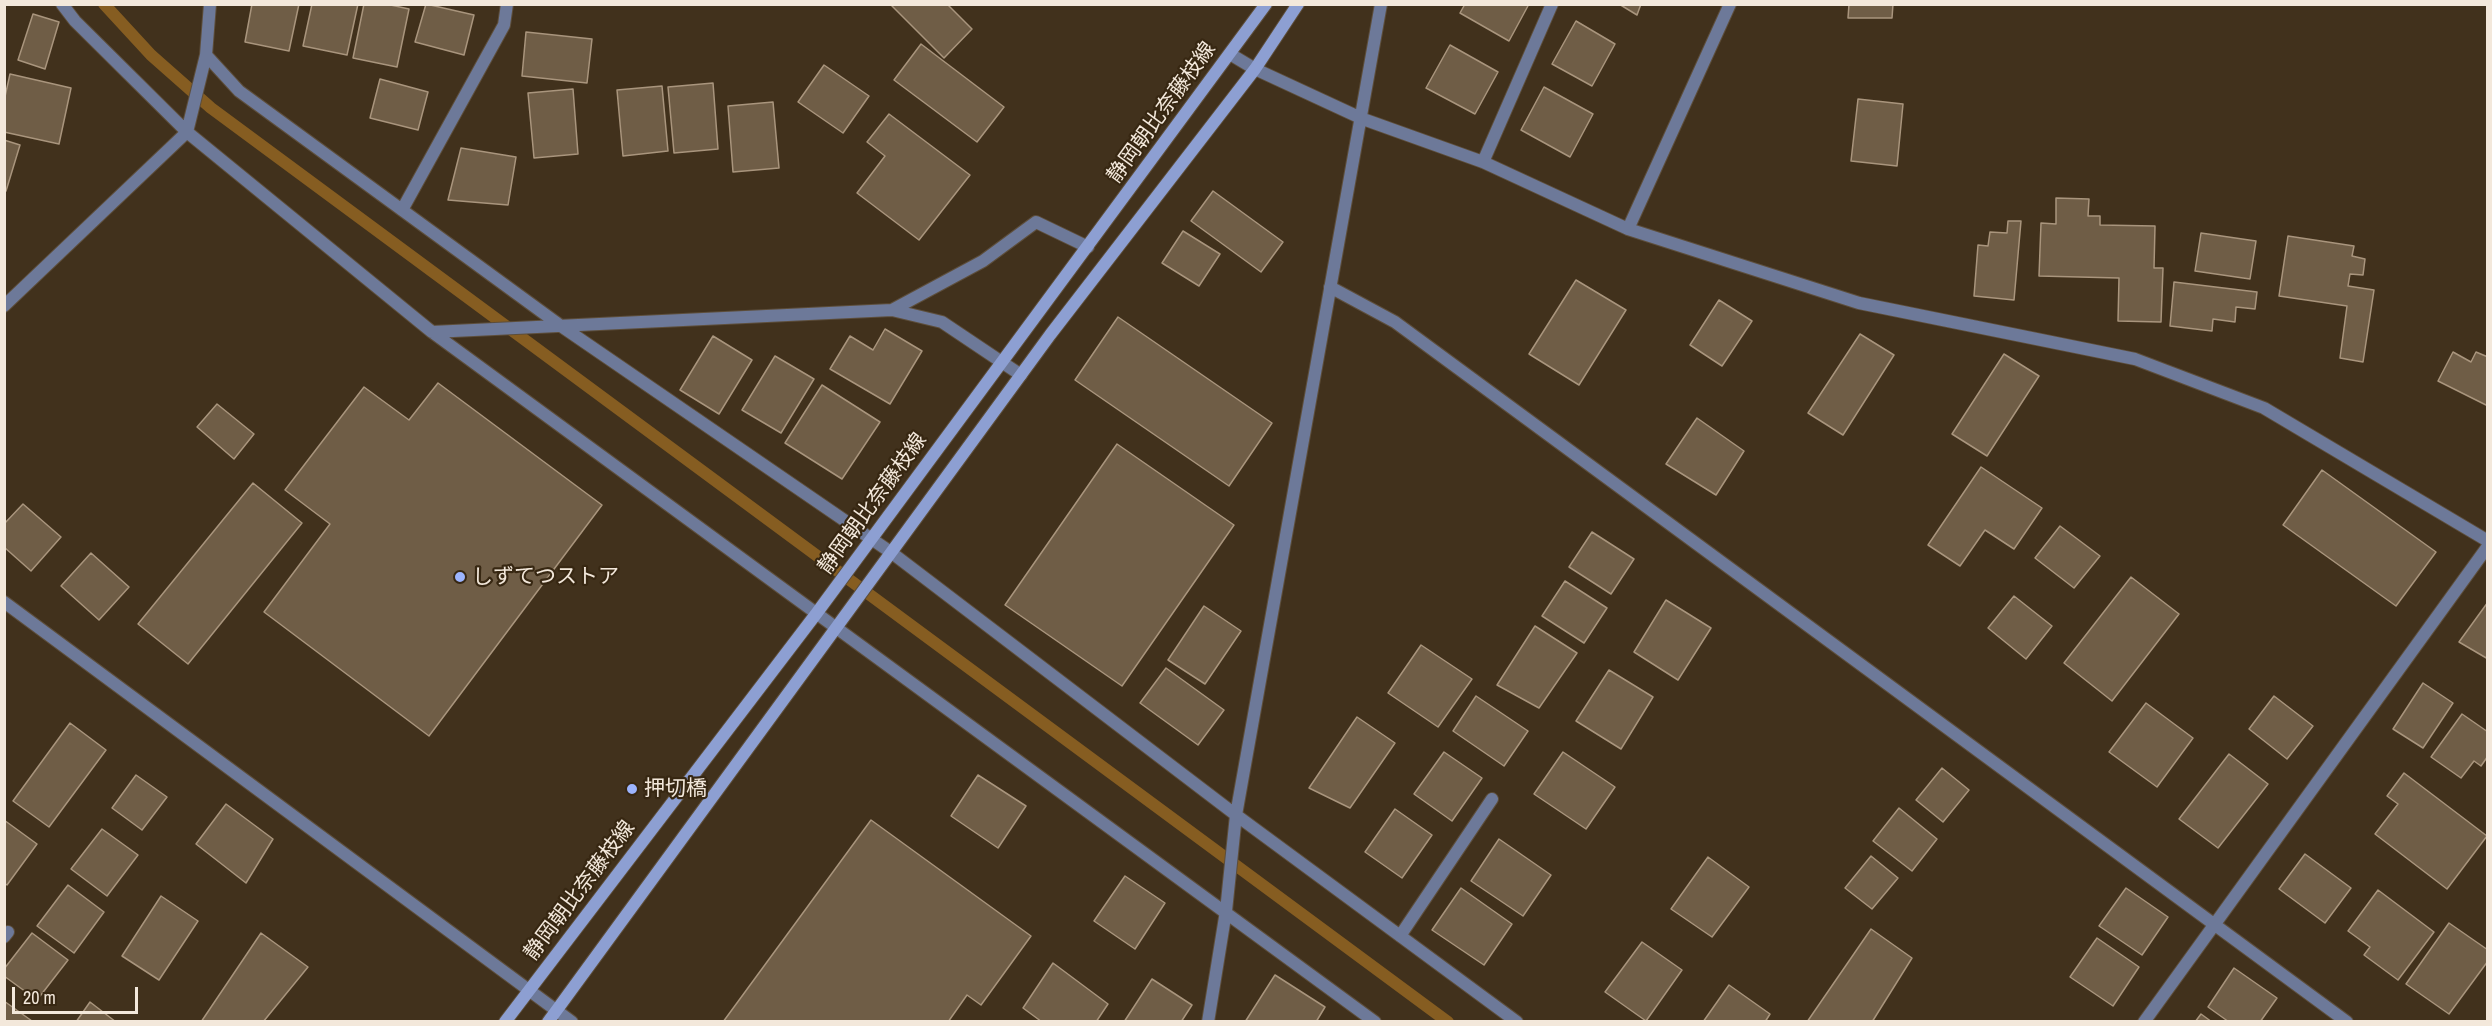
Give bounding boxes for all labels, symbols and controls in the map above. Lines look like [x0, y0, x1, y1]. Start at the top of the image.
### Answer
street label: 静岡朝比奈藤枝線 [1102, 38, 1222, 188]
street label: 静岡朝比奈藤枝線 [813, 429, 933, 579]
place label: しずてつストア [472, 564, 619, 590]
marker: しずてつストア [453, 570, 467, 584]
place label: 押切橋 [644, 776, 707, 802]
marker: 押切橋 [625, 782, 639, 796]
street label: 静岡朝比奈藤枝線 [519, 816, 641, 966]
scale bar [15, 975, 141, 1013]
text: 20 m [23, 985, 56, 1010]

